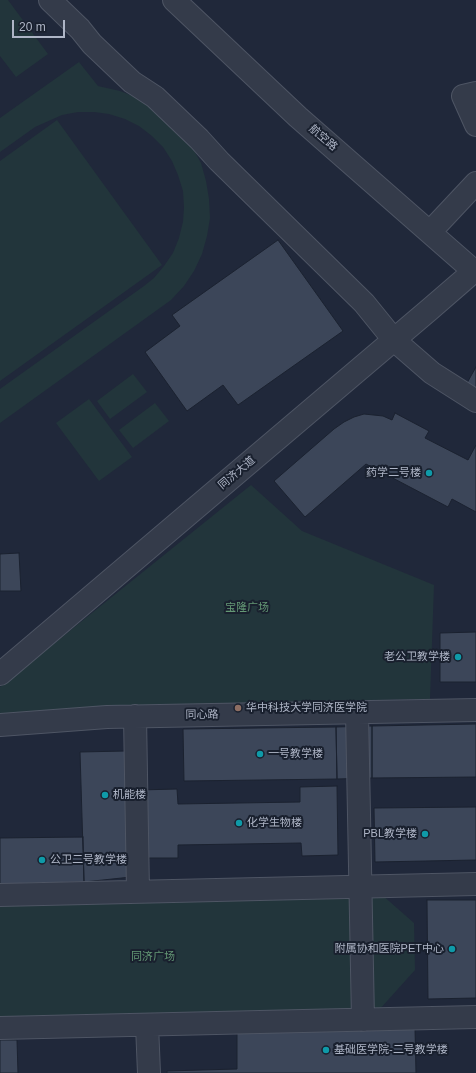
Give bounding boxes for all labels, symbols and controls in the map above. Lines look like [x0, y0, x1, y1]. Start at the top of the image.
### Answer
scale bar [14, 12, 67, 38]
text: 20 m [19, 20, 46, 34]
street label: 航空路 [306, 122, 340, 154]
street label: 同济大道 [216, 454, 258, 492]
place label: 药学二号楼 [366, 466, 421, 480]
marker: 药学二号楼 [424, 468, 434, 478]
park label: 宝隆广场 [225, 601, 269, 615]
place label: 老公卫教学楼 [384, 650, 450, 664]
marker: 老公卫教学楼 [453, 652, 463, 662]
place label: 华中科技大学同济医学院 [246, 701, 367, 715]
marker: 华中科技大学同济医学院 [233, 703, 243, 713]
street label: 同心路 [185, 708, 219, 722]
place label: 一号教学楼 [268, 747, 323, 761]
marker: 一号教学楼 [255, 749, 265, 759]
place label: 机能楼 [113, 788, 146, 802]
marker: 机能楼 [100, 790, 110, 800]
place label: 化学生物楼 [247, 816, 302, 830]
marker: 化学生物楼 [234, 818, 244, 828]
place label: PBL教学楼 [363, 827, 417, 841]
marker: PBL教学楼 [420, 829, 430, 839]
place label: 公卫二号教学楼 [50, 853, 127, 867]
marker: 公卫二号教学楼 [37, 855, 47, 865]
place label: 附属协和医院PET中心 [335, 942, 444, 956]
marker: 附属协和医院PET中心 [447, 944, 457, 954]
park label: 同济广场 [131, 950, 175, 964]
place label: 基础医学院-二号教学楼 [334, 1043, 448, 1057]
marker: 基础医学院-二号教学楼 [321, 1045, 331, 1055]

